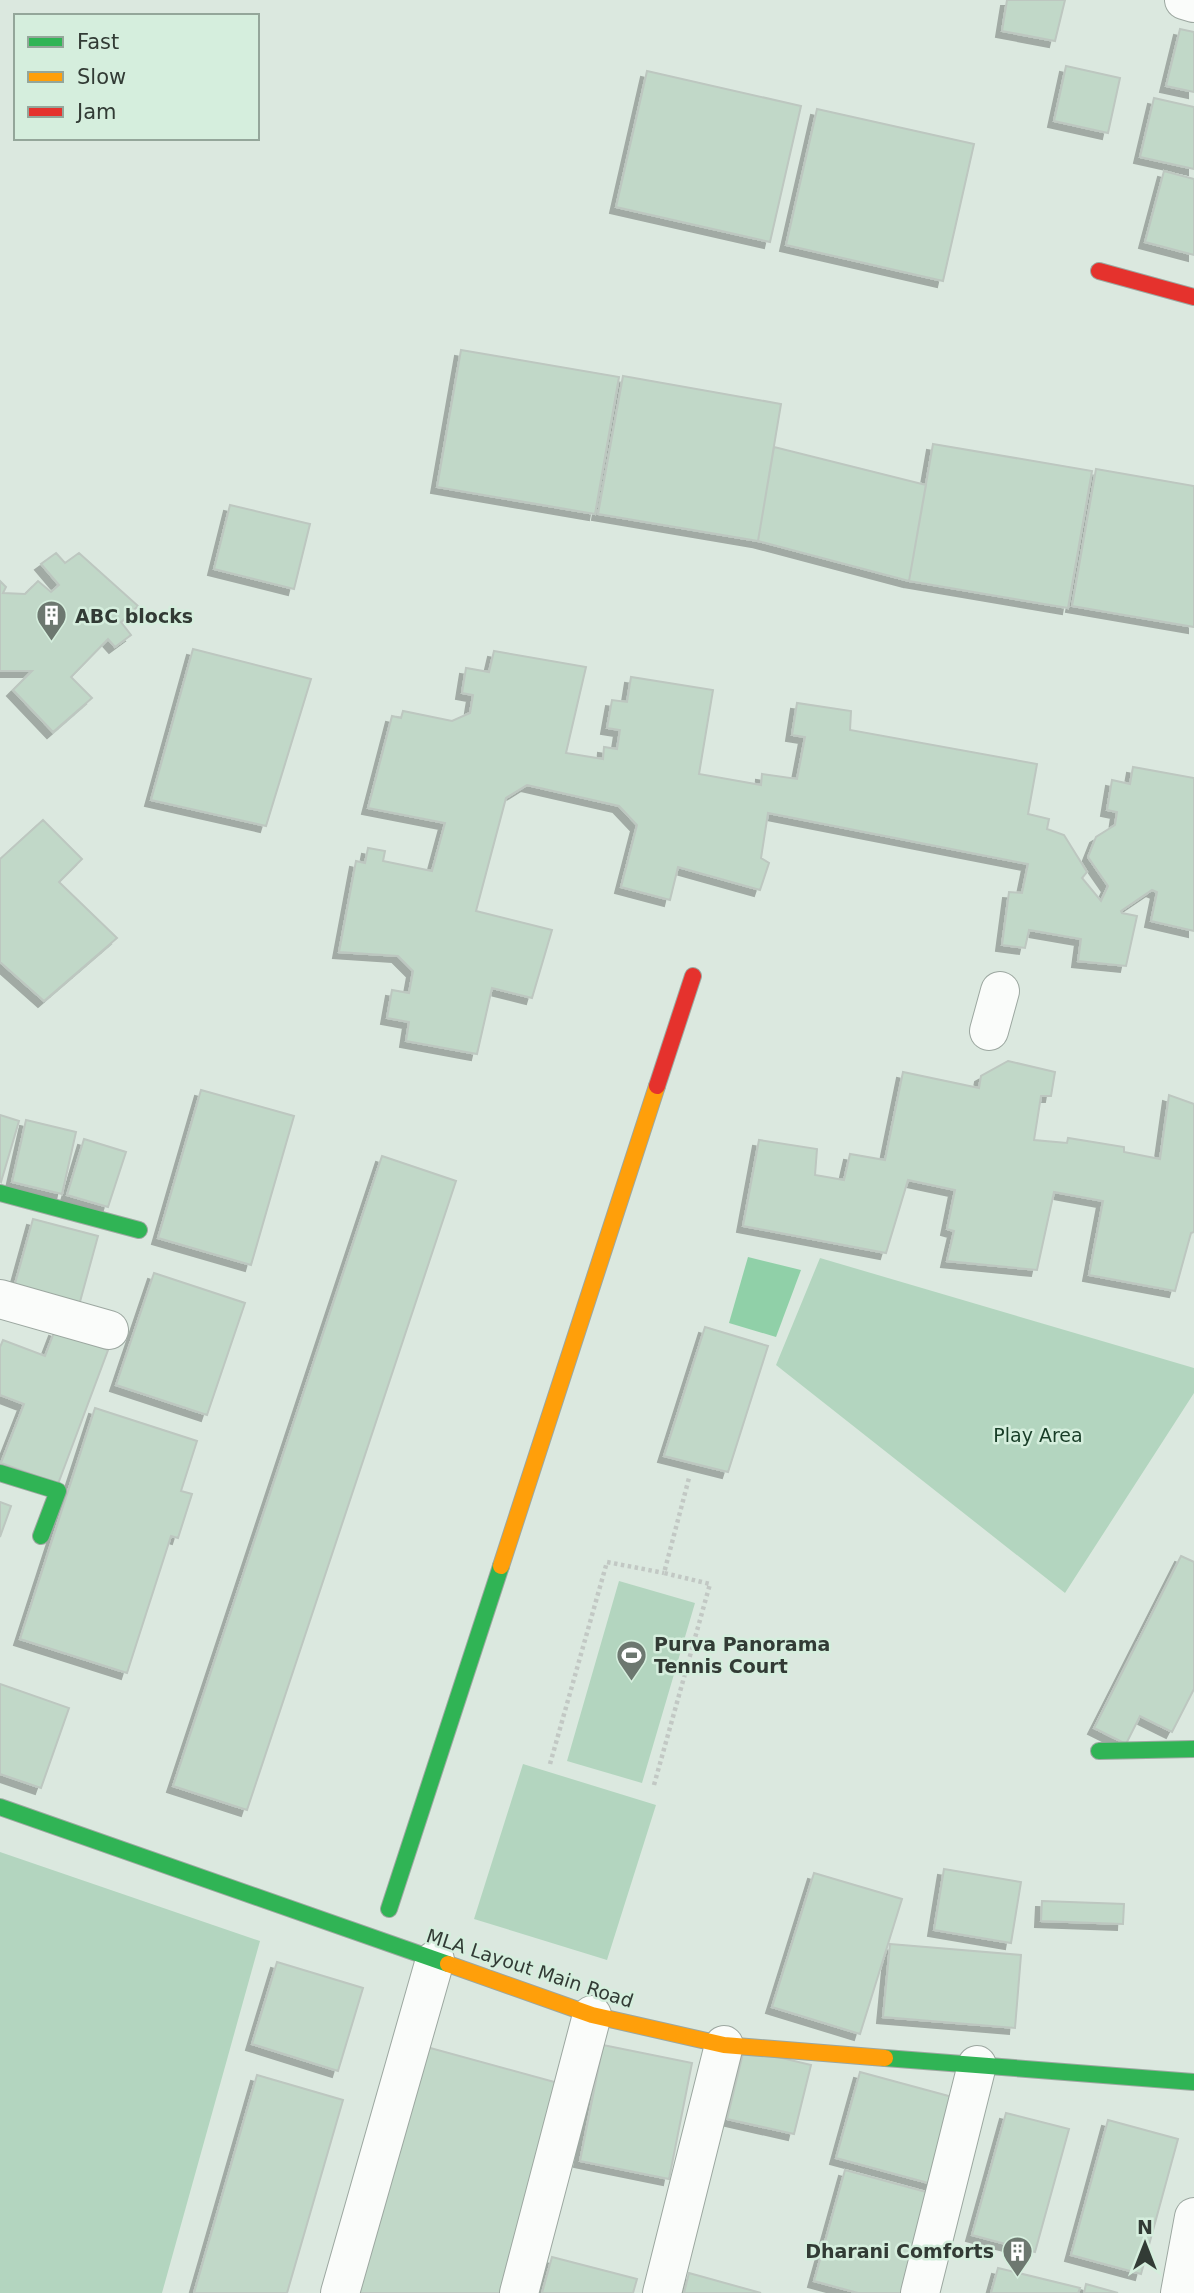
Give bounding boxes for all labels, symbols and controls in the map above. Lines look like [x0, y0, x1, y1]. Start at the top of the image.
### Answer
legend [14, 14, 259, 140]
text: Fast [77, 30, 119, 54]
text: Slow [77, 65, 126, 89]
text: Jam [75, 100, 117, 124]
building icon: ABC blocks [35, 599, 69, 643]
place label: ABC blocks [75, 605, 193, 627]
park label: Play Area [993, 1424, 1083, 1446]
place label: Purva Panorama Tennis Court [654, 1633, 830, 1677]
sports icon: Purva Panorama Tennis Court [614, 1638, 648, 1682]
street label: MLA Layout Main Road [424, 1924, 636, 2012]
north arrow [1110, 2209, 1180, 2279]
text: N [1137, 2216, 1153, 2238]
building icon: Dharani Comforts [1000, 2234, 1034, 2278]
place label: Dharani Comforts [805, 2240, 994, 2262]

